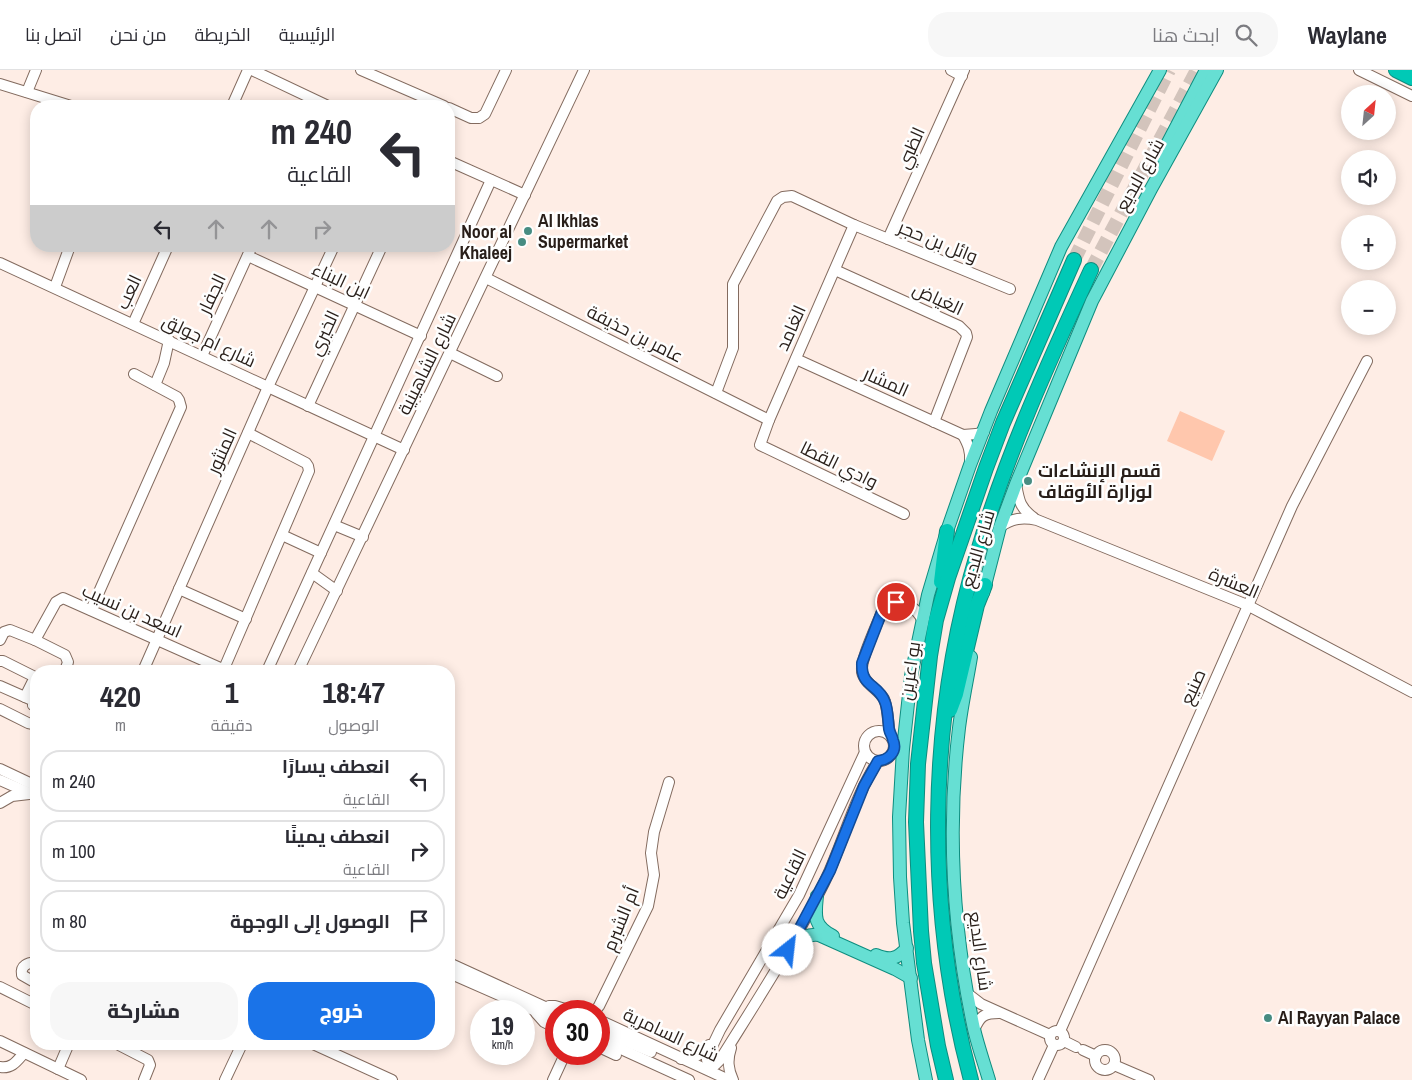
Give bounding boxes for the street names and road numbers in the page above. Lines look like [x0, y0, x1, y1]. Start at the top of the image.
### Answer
street label: الظبي [890, 123, 933, 173]
street label: شارع البديع [1109, 134, 1170, 216]
street label: وائل بن حجر [894, 214, 982, 269]
street label: ابن البناء [308, 256, 375, 305]
street label: الجفار [191, 269, 232, 319]
street label: العب [110, 270, 147, 313]
street label: الغياض [909, 276, 968, 321]
street label: عامر بن حذيفة [583, 299, 688, 368]
street label: الغامد [769, 301, 812, 355]
street label: الخيري [302, 306, 347, 360]
street label: شارع ام جولق [158, 308, 260, 373]
street label: شارع الشاهينية [391, 309, 462, 419]
street label: المشار [859, 360, 913, 403]
street label: المنثور [200, 424, 243, 479]
street label: وادي القطا [795, 435, 882, 496]
street label: شارع البديع [954, 507, 1001, 591]
street label: العشرة [1205, 561, 1263, 604]
street label: اسعد بن نسيب [78, 577, 186, 644]
street label: بو اعرين [893, 640, 926, 702]
street label: صنيع [1174, 665, 1211, 709]
street label: القاعية [767, 844, 812, 903]
street label: أم الشبرم [596, 883, 645, 955]
street label: شارع البديع [963, 910, 998, 992]
street label: شارع السامرية [619, 1001, 723, 1068]

